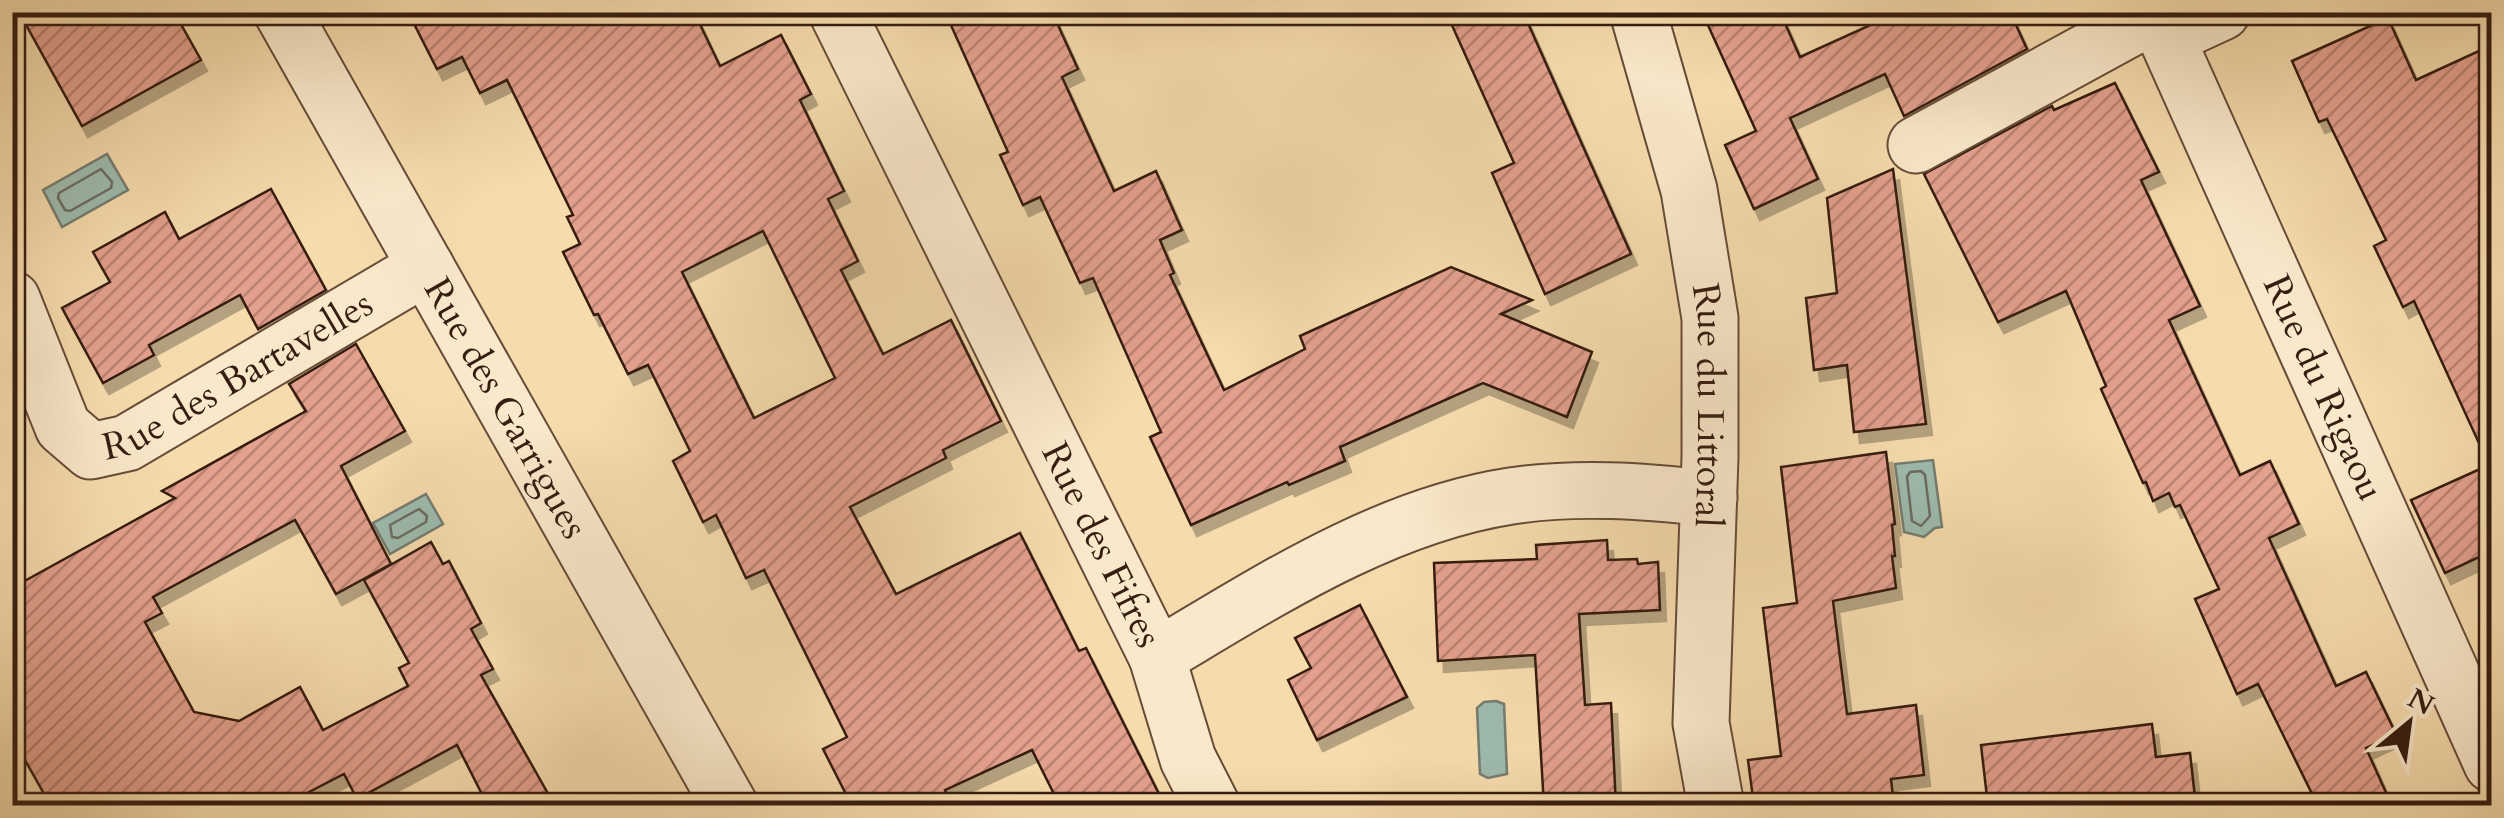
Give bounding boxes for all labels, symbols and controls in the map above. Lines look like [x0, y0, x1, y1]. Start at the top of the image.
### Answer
street label: Rue du Rigaou [2250, 267, 2397, 509]
street label: Rue des Garrigues [411, 268, 600, 548]
street label: Rue des Bartavelles [98, 278, 383, 474]
street label: Rue du Littoral [1679, 279, 1736, 528]
street label: Rue des Fifres [1029, 434, 1174, 656]
north arrow [2359, 673, 2459, 773]
text: N [2401, 680, 2440, 725]

